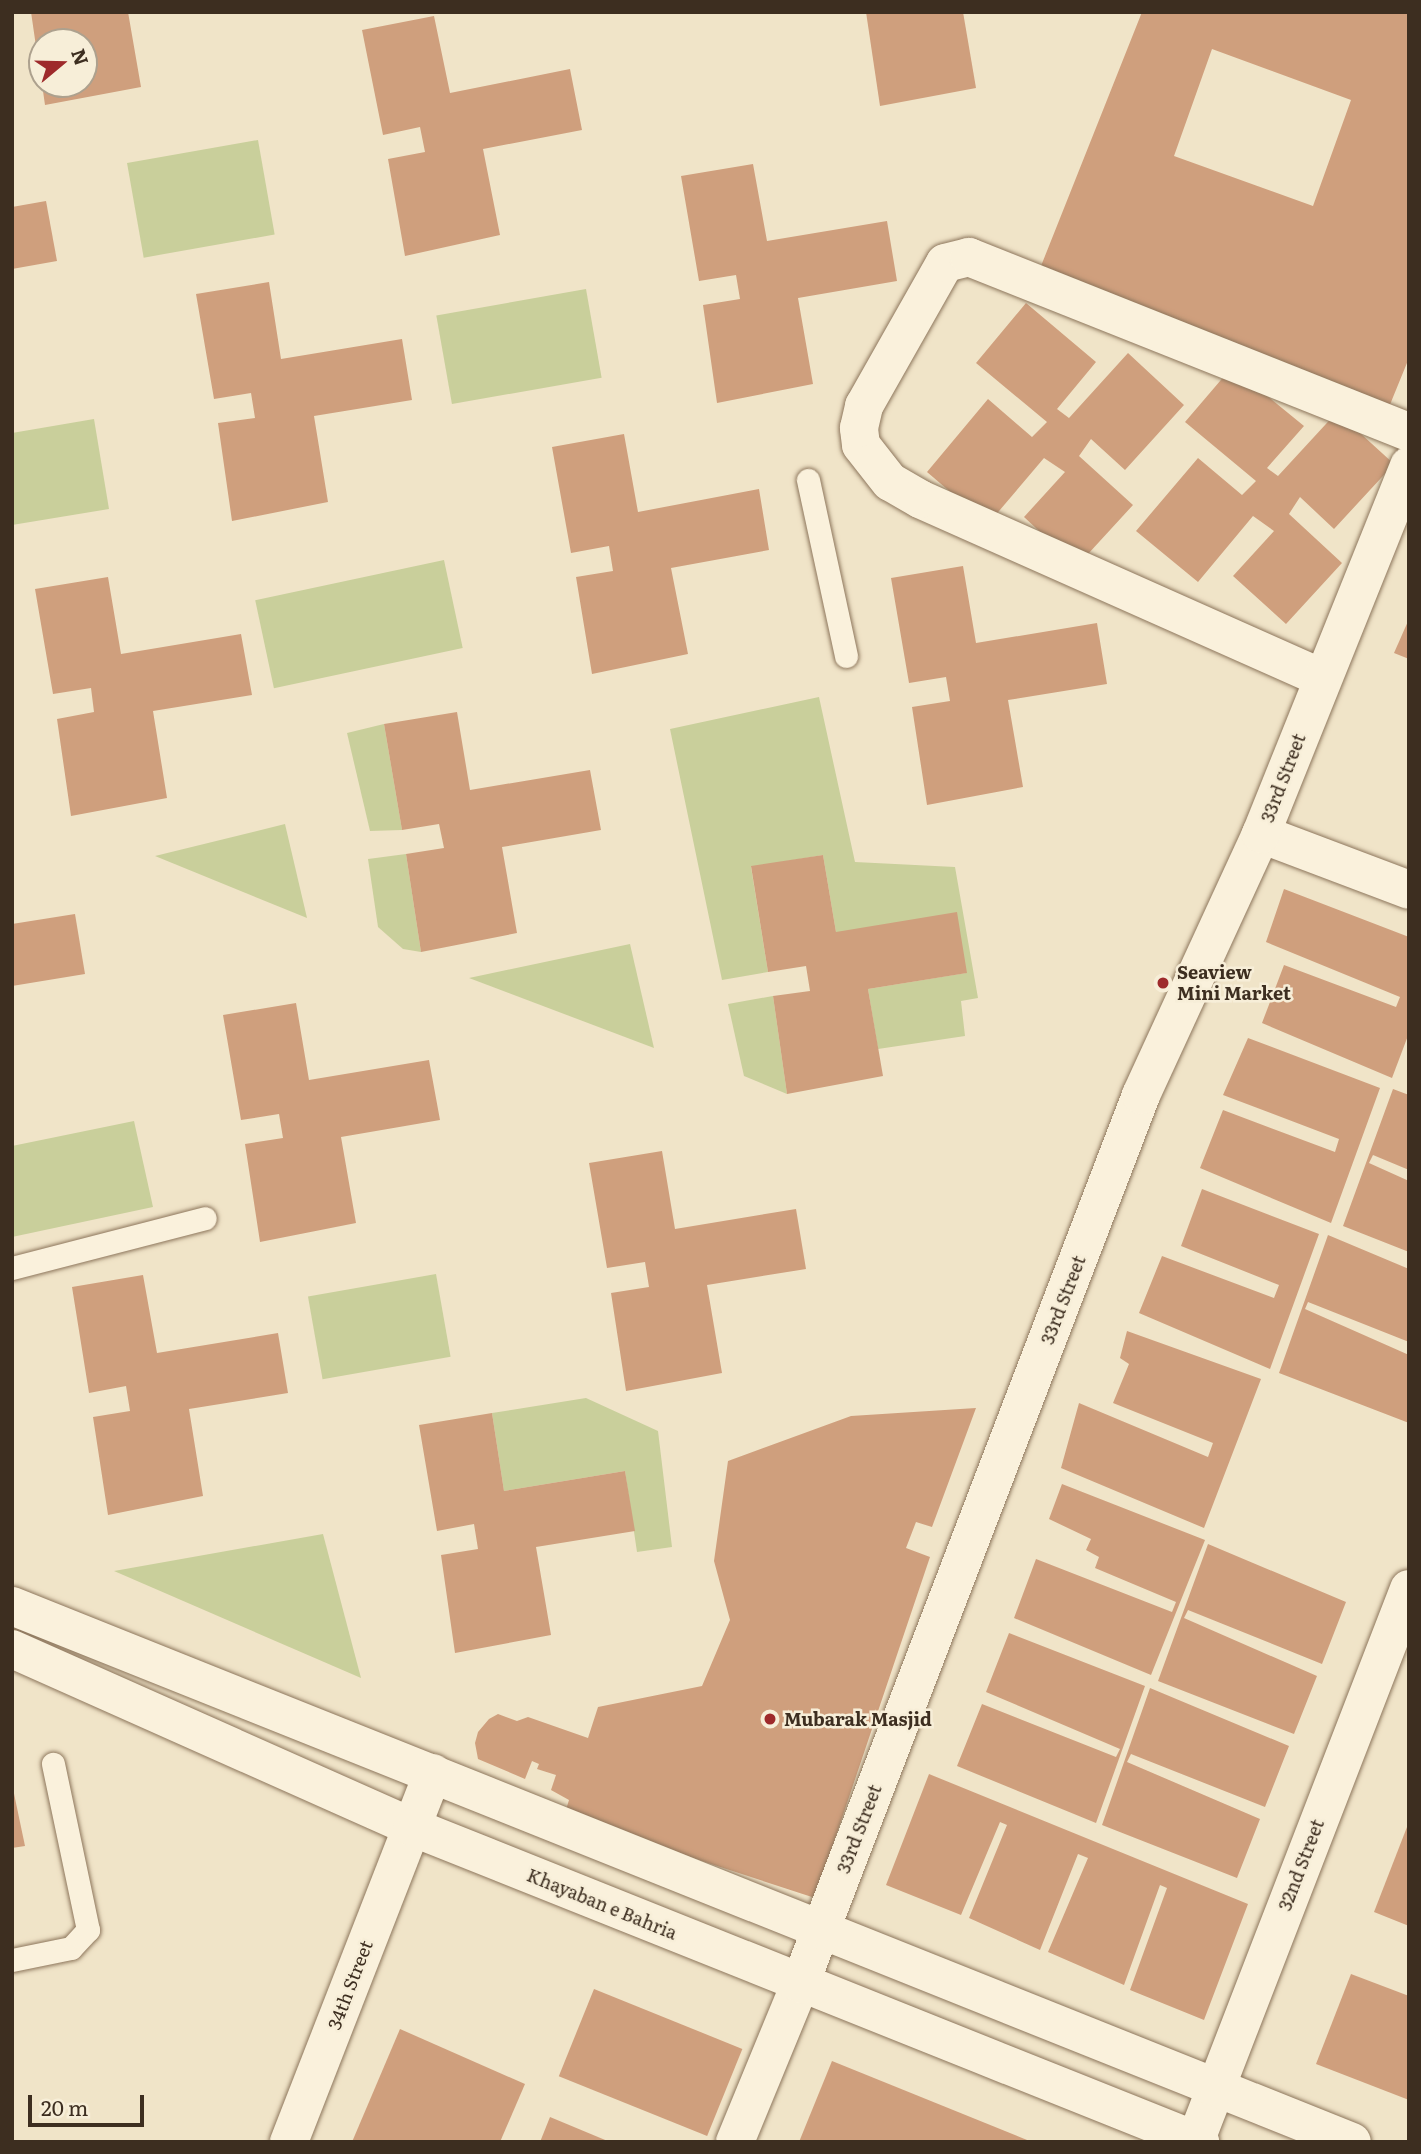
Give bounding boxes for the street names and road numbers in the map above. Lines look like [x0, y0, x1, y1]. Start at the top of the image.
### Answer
street label: 33rd Street [1256, 731, 1310, 825]
street label: 33rd Street [1036, 1253, 1090, 1347]
street label: 33rd Street [832, 1782, 886, 1876]
street label: 32nd Street [1274, 1816, 1328, 1914]
street label: Khayaban e Bahria [524, 1864, 680, 1944]
street label: 34th Street [323, 1937, 377, 2033]

